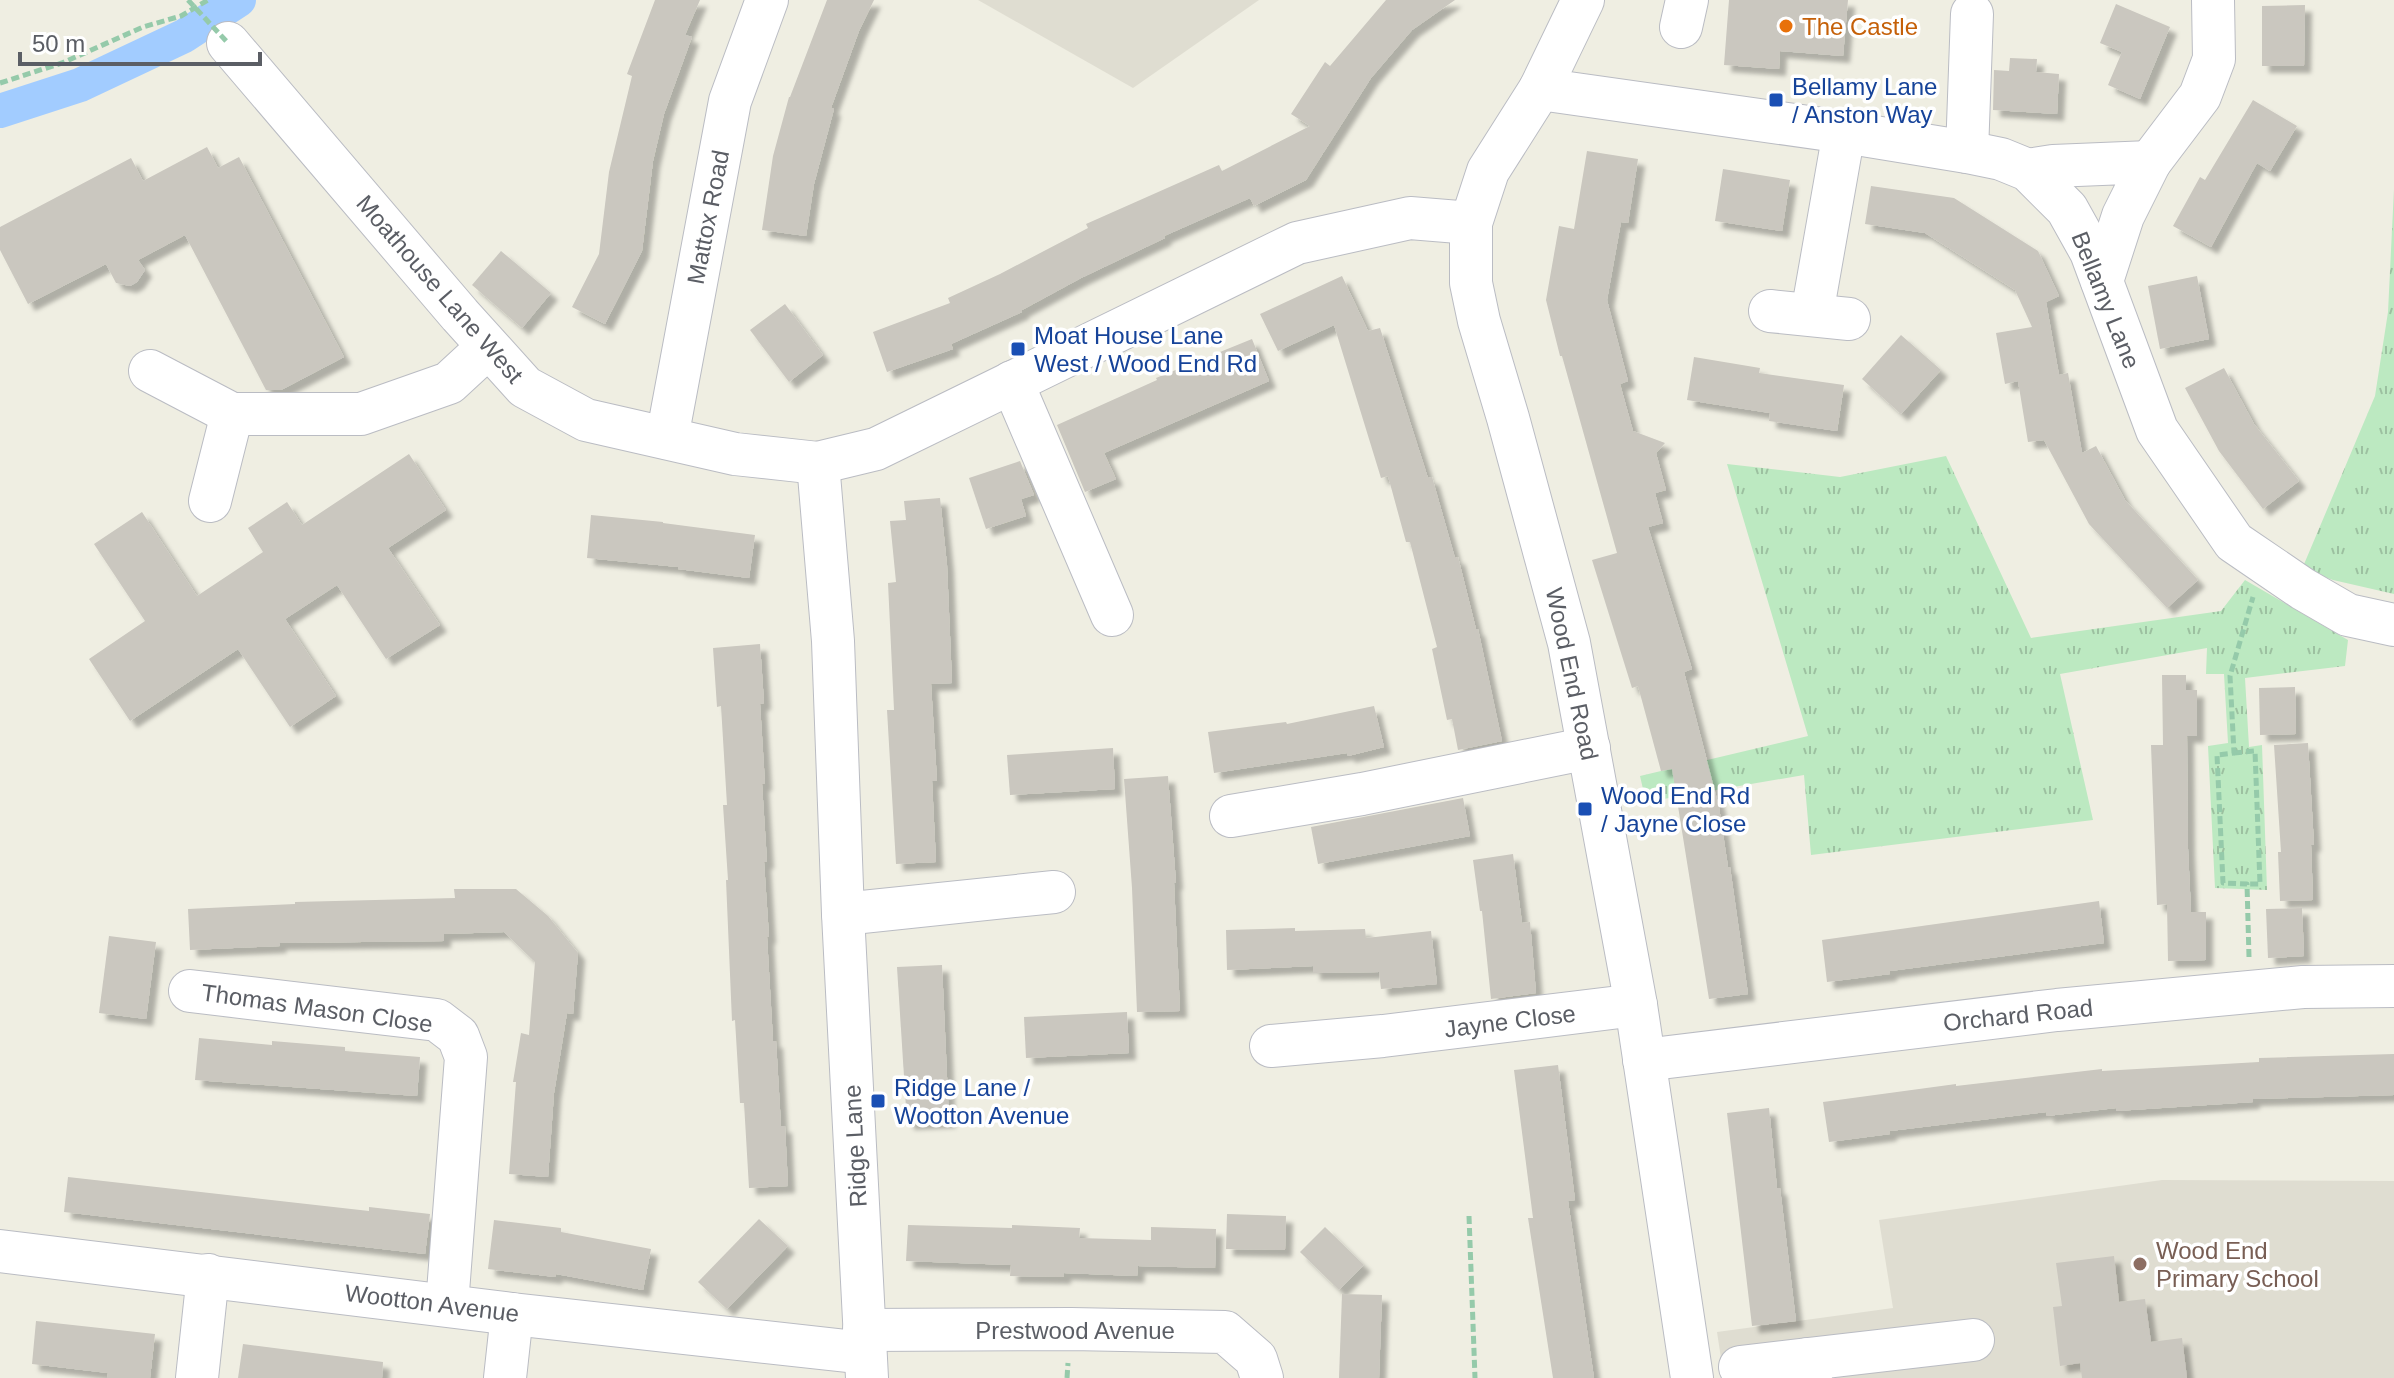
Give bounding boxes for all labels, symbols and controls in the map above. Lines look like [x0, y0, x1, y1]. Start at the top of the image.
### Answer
place label: The Castle [1802, 13, 1918, 40]
scale bar [20, 16, 260, 66]
marker: The Castle [1777, 17, 1795, 35]
text: 50 m [32, 30, 85, 57]
place label: Bellamy Lane / Anston Way [1792, 73, 1937, 128]
marker: Bellamy Lane / Anston Way [1767, 91, 1785, 109]
street label: Mattox Road [682, 148, 734, 286]
street label: Moathouse Lane West [351, 190, 529, 389]
street label: Bellamy Lane [2066, 228, 2146, 372]
place label: Moat House Lane West / Wood End Rd [1034, 322, 1257, 377]
marker: Moat House Lane West / Wood End Rd [1009, 340, 1027, 358]
street label: Wood End Road [1541, 585, 1603, 763]
place label: Wood End Rd / Jayne Close [1601, 782, 1750, 837]
marker: Wood End Rd / Jayne Close [1576, 800, 1594, 818]
street label: Thomas Mason Close [200, 978, 434, 1038]
street label: Orchard Road [1942, 994, 2094, 1036]
street label: Jayne Close [1443, 1000, 1577, 1042]
place label: Ridge Lane / Wootton Avenue [894, 1074, 1069, 1129]
street label: Ridge Lane [838, 1084, 872, 1208]
marker: Ridge Lane / Wootton Avenue [869, 1092, 887, 1110]
place label: Wood End Primary School [2156, 1237, 2319, 1292]
marker: Wood End Primary School [2131, 1255, 2149, 1273]
street label: Wootton Avenue [343, 1279, 521, 1327]
street label: Prestwood Avenue [975, 1317, 1175, 1344]

